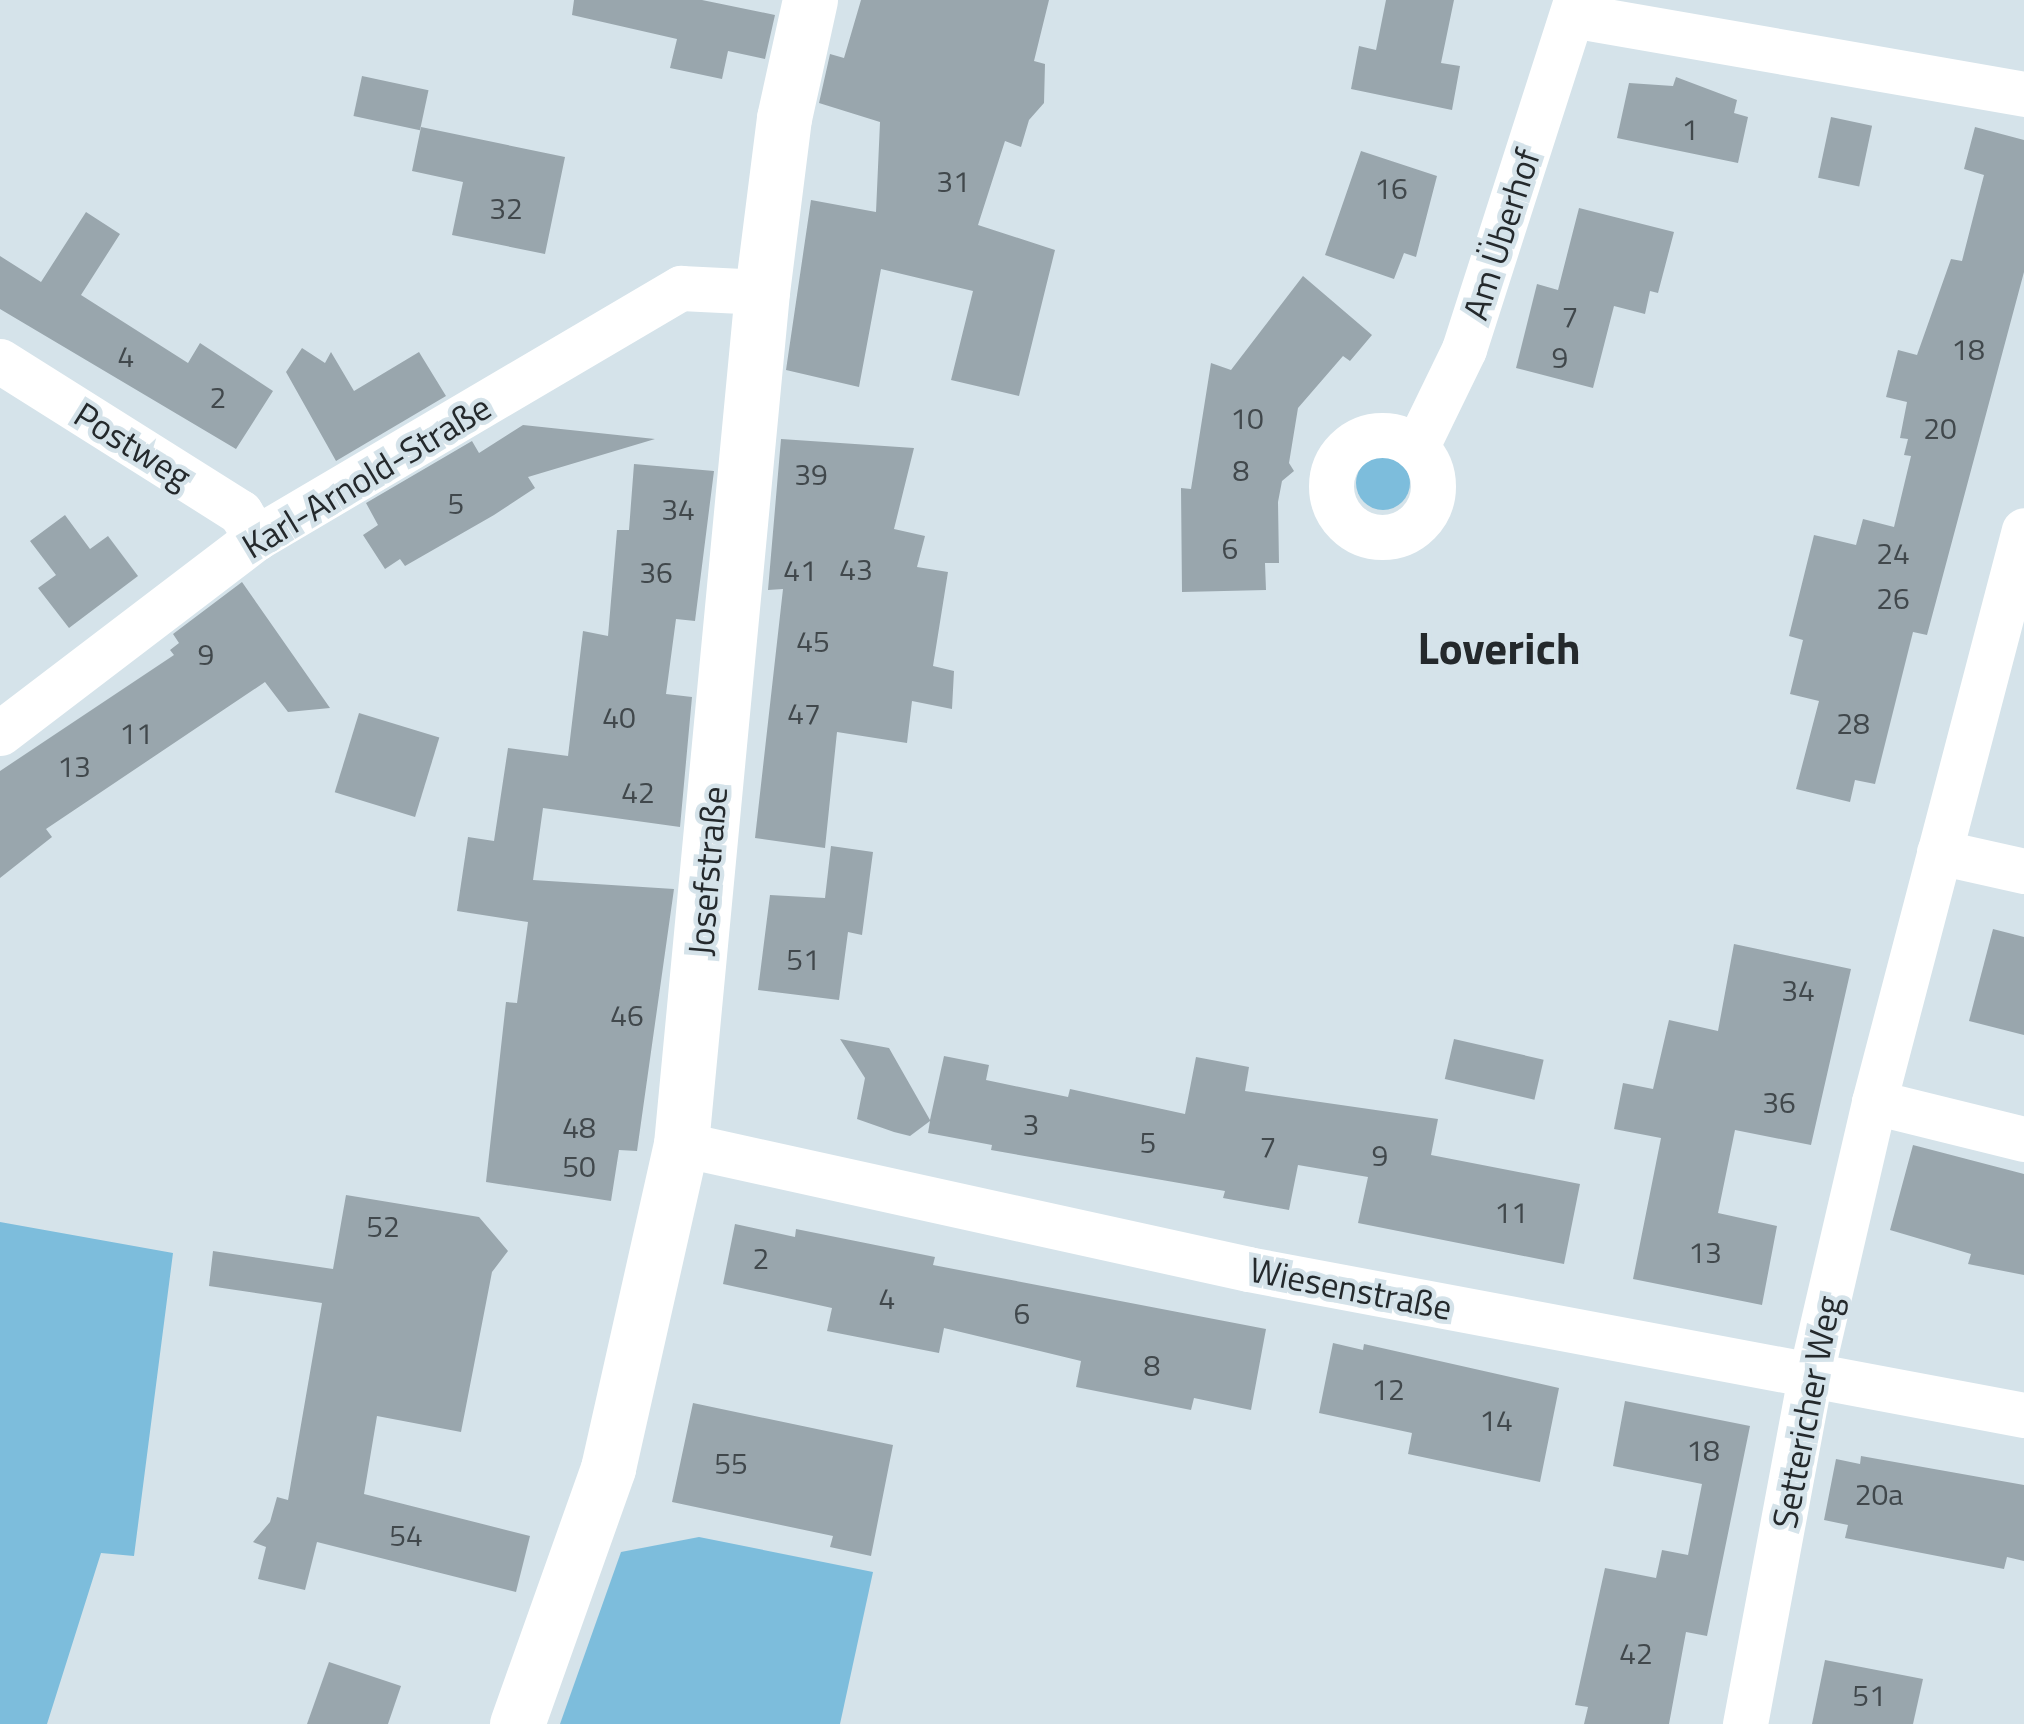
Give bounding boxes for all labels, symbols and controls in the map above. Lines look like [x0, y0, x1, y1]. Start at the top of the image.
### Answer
house number: 1 [1682, 111, 1698, 147]
street label: Am Überhof [1454, 143, 1548, 325]
house number: 31 [936, 163, 970, 199]
house number: 16 [1374, 170, 1408, 206]
house number: 32 [489, 190, 523, 226]
house number: 7 [1562, 298, 1578, 334]
house number: 18 [1951, 331, 1985, 367]
house number: 4 [118, 338, 134, 374]
house number: 9 [1552, 339, 1568, 375]
house number: 2 [210, 379, 226, 415]
street label: Karl-Arnold-Straße [234, 385, 498, 567]
street label: Postweg [67, 393, 199, 497]
house number: 10 [1230, 400, 1264, 436]
house number: 20 [1923, 410, 1957, 446]
house number: 8 [1233, 452, 1249, 488]
house number: 39 [794, 456, 828, 492]
house number: 5 [448, 485, 464, 521]
house number: 34 [661, 491, 695, 527]
house number: 6 [1222, 530, 1238, 566]
house number: 24 [1876, 535, 1910, 571]
house number: 43 [839, 551, 873, 587]
house number: 41 [783, 552, 817, 588]
house number: 36 [639, 554, 673, 590]
house number: 26 [1876, 580, 1910, 616]
district label: Loverich [1417, 621, 1581, 675]
house number: 45 [796, 623, 830, 659]
house number: 9 [198, 636, 214, 672]
house number: 47 [787, 695, 821, 731]
house number: 40 [602, 699, 636, 735]
house number: 28 [1836, 705, 1870, 741]
house number: 11 [119, 715, 153, 751]
house number: 13 [57, 748, 91, 784]
house number: 42 [621, 774, 655, 810]
street label: Josefstraße [679, 785, 735, 957]
house number: 51 [786, 941, 820, 977]
house number: 34 [1781, 972, 1815, 1008]
house number: 46 [610, 997, 644, 1033]
house number: 36 [1762, 1084, 1796, 1120]
house number: 3 [1023, 1106, 1039, 1142]
house number: 48 [562, 1109, 596, 1145]
house number: 5 [1140, 1124, 1156, 1160]
house number: 7 [1260, 1128, 1276, 1164]
house number: 9 [1372, 1137, 1388, 1173]
house number: 50 [562, 1148, 596, 1184]
house number: 11 [1494, 1194, 1528, 1230]
house number: 52 [366, 1208, 400, 1244]
house number: 13 [1688, 1234, 1722, 1270]
house number: 2 [753, 1240, 769, 1276]
street label: Wiesenstraße [1246, 1248, 1456, 1328]
house number: 4 [879, 1280, 895, 1316]
street label: Settericher Weg [1763, 1292, 1849, 1532]
house number: 6 [1014, 1295, 1030, 1331]
house number: 8 [1144, 1347, 1160, 1383]
house number: 12 [1371, 1371, 1405, 1407]
house number: 14 [1479, 1402, 1513, 1438]
house number: 18 [1686, 1432, 1720, 1468]
house number: 55 [714, 1445, 748, 1481]
house number: 20a [1855, 1476, 1903, 1512]
house number: 54 [389, 1517, 423, 1553]
house number: 42 [1619, 1635, 1653, 1671]
house number: 51 [1852, 1677, 1886, 1713]

